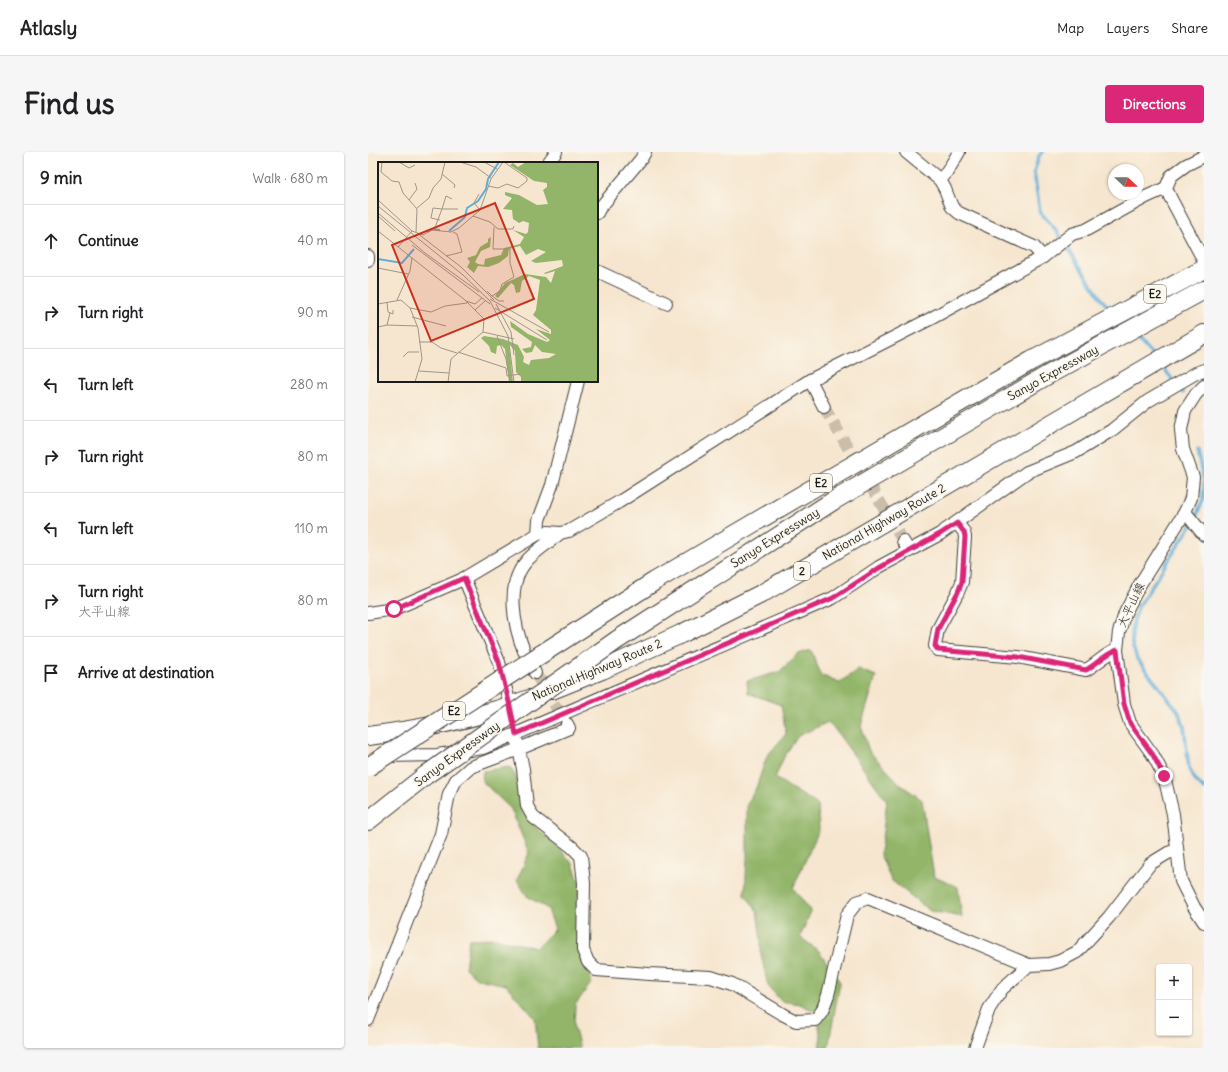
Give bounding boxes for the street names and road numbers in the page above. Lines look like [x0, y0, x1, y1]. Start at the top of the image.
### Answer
road number: E2 [1144, 285, 1166, 303]
street label: Sanyo Expressway [1005, 341, 1101, 404]
road number: E2 [810, 474, 832, 492]
street label: National Highway Route 2 [820, 480, 948, 563]
street label: Sanyo Expressway [728, 504, 822, 571]
road number: 2 [794, 562, 810, 580]
street label: 大平山線 [1114, 580, 1147, 630]
street label: National Highway Route 2 [530, 635, 664, 704]
road number: E2 [443, 702, 465, 720]
street label: Sanyo Expressway [411, 718, 502, 789]

